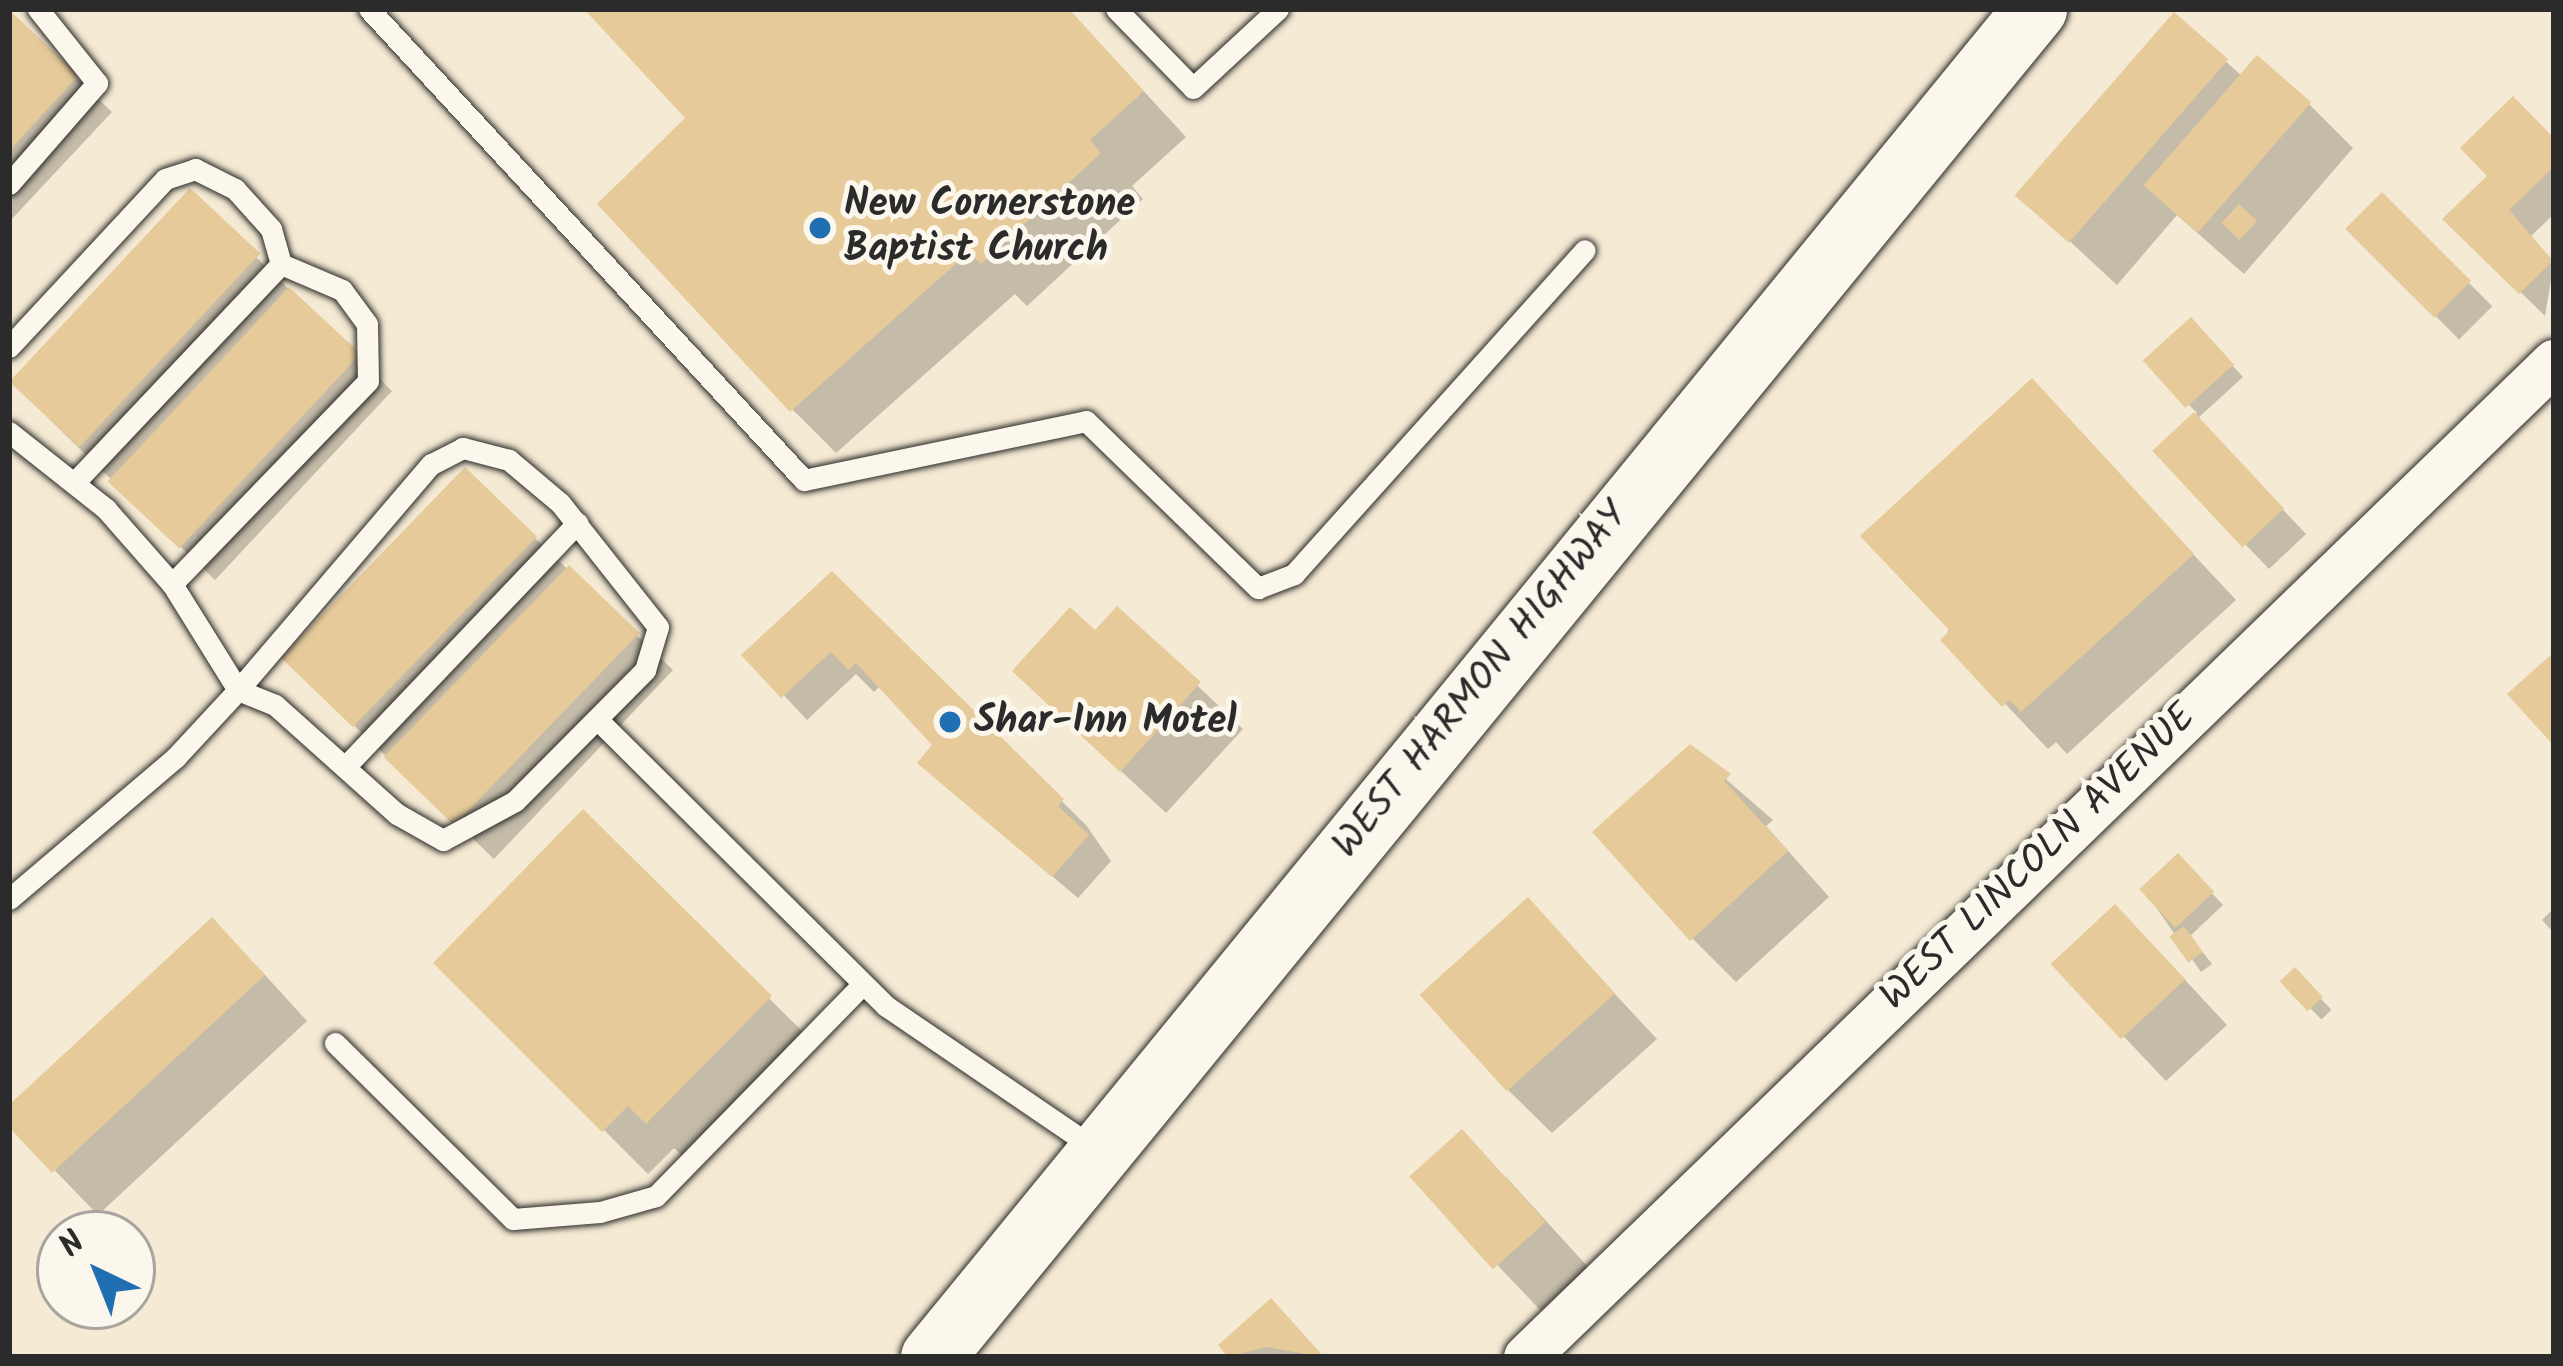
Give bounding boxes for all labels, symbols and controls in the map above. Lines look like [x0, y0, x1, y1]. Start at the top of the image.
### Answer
place label: New Cornerstone Baptist Church [844, 183, 1135, 274]
marker: New Cornerstone Baptist Church [807, 215, 833, 241]
street label: WEST HARMON HIGHWAY [1324, 493, 1640, 869]
street label: WEST LINCOLN AVENUE [1871, 695, 2207, 1021]
place label: Shar-Inn Motel [974, 699, 1237, 745]
marker: Shar-Inn Motel [937, 709, 963, 735]
north arrow [36, 1210, 156, 1330]
text: N [47, 1219, 99, 1272]

